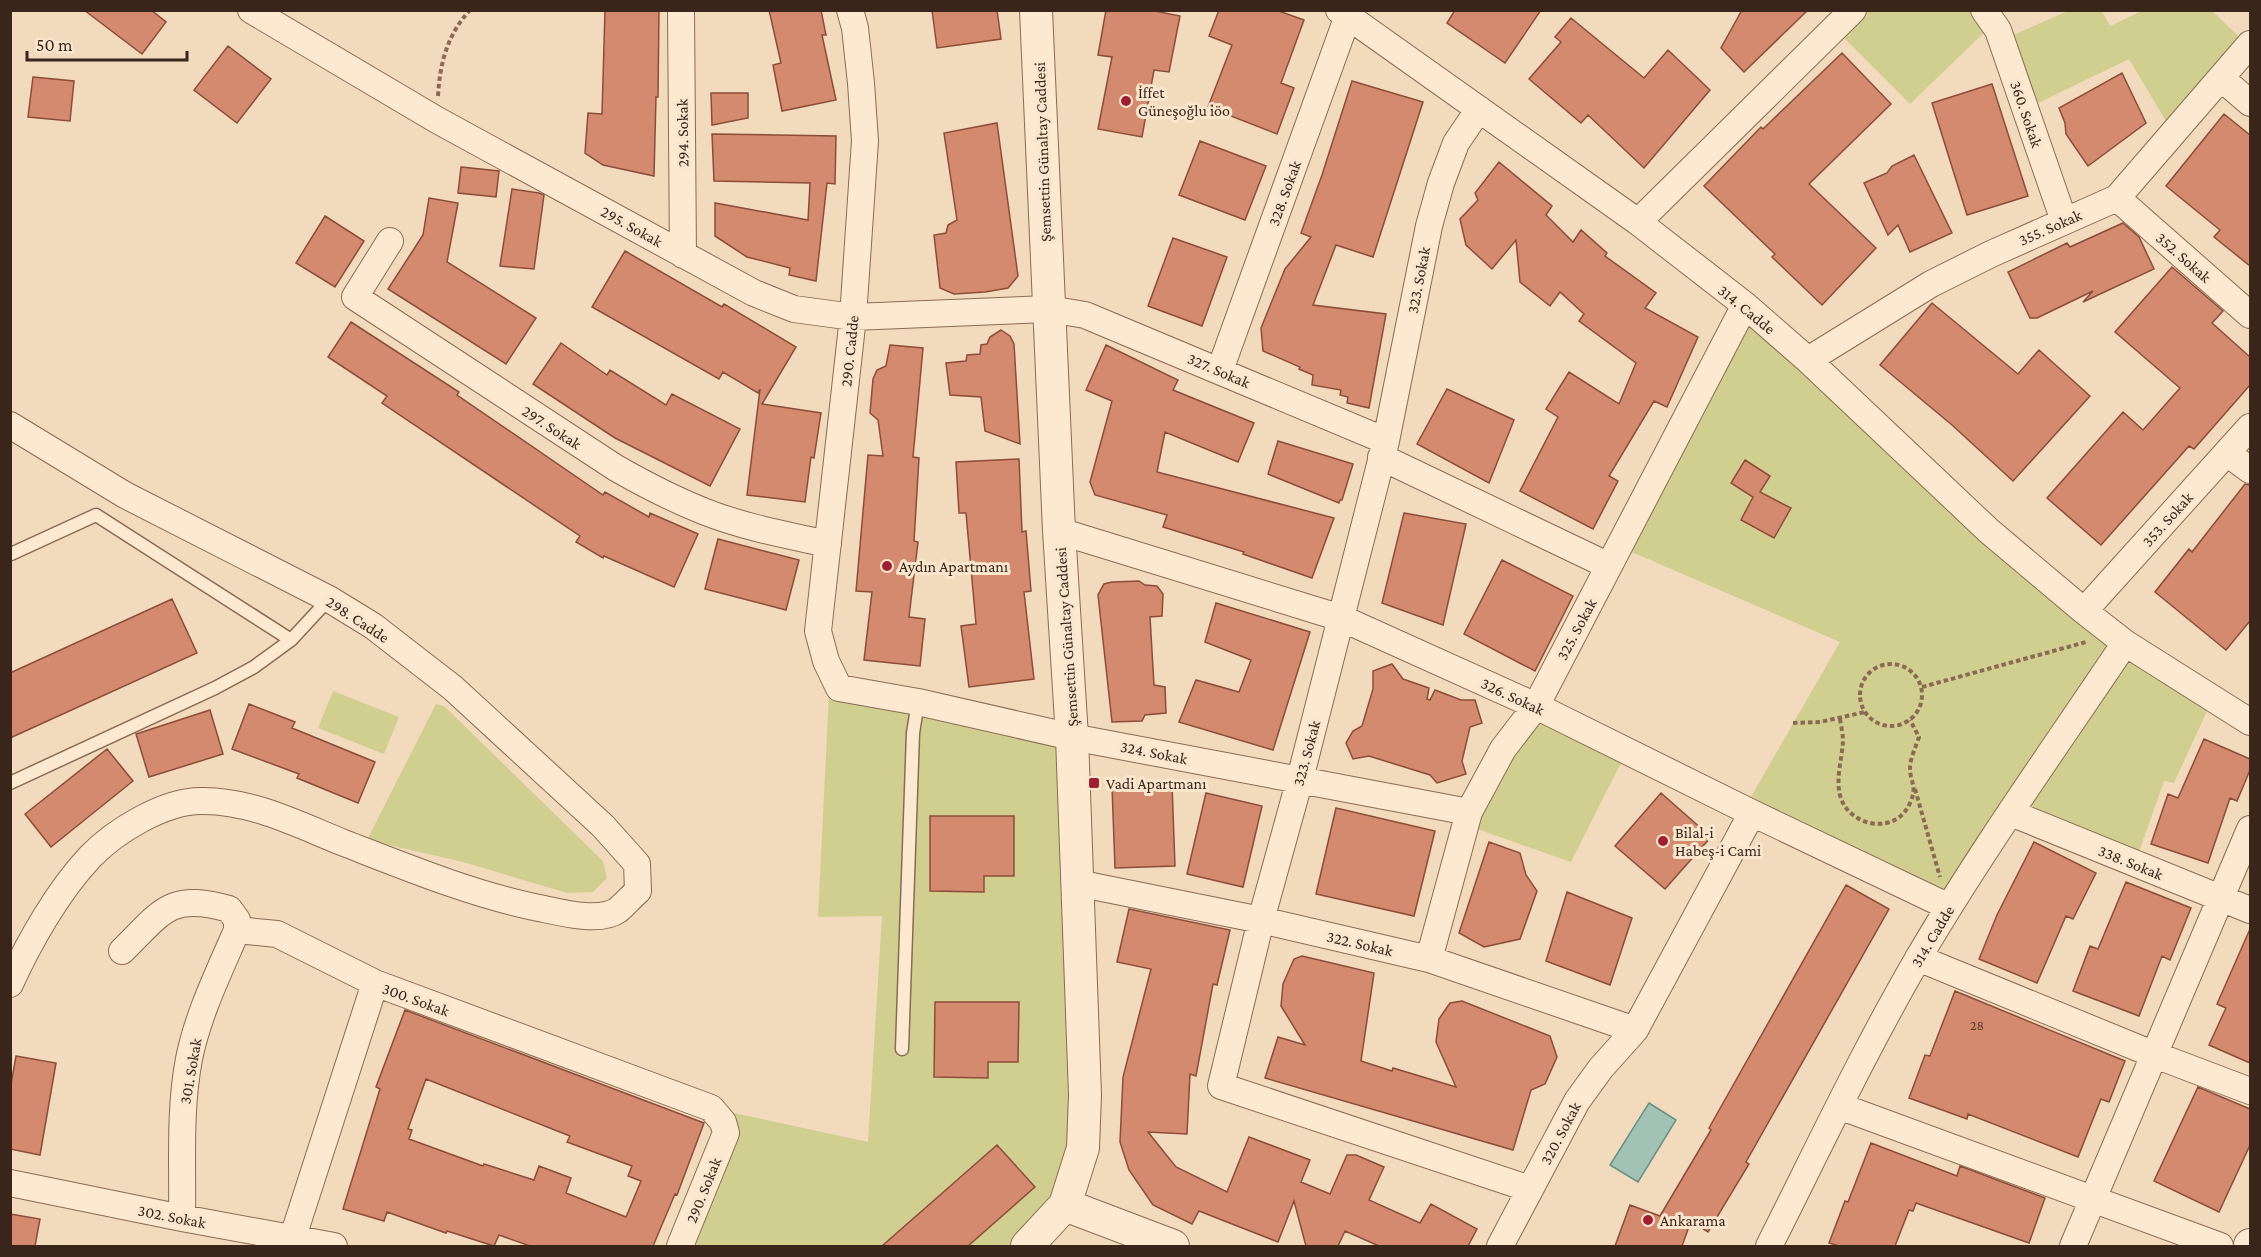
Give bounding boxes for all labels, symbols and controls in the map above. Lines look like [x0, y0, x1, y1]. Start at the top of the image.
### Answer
scale bar [27, 24, 188, 62]
text: 50 m [36, 35, 73, 55]
street label: Şemsettin Günaltay Caddesi [1031, 62, 1055, 242]
street label: 360. Sokak [2007, 79, 2046, 150]
place label: İffet Güneşoğlu iöo [1138, 84, 1230, 120]
marker: İffet Güneşoğlu iöo [1119, 94, 1133, 108]
street label: 294. Sokak [673, 98, 692, 167]
street label: 328. Sokak [1265, 158, 1304, 228]
street label: 295. Sokak [598, 203, 666, 250]
street label: 355. Sokak [2016, 206, 2085, 249]
street label: 352. Sokak [2153, 229, 2215, 286]
street label: 323. Sokak [1404, 245, 1433, 315]
street label: 314. Cadde [1715, 281, 1779, 338]
street label: 290. Cadde [837, 315, 862, 388]
street label: 327. Sokak [1185, 350, 1253, 391]
street label: 297. Sokak [519, 402, 585, 453]
street label: 353. Sokak [2139, 488, 2196, 550]
street label: Şemsettin Günaltay Caddesi [1052, 547, 1082, 727]
place label: Aydın Apartmanı [899, 558, 1008, 576]
marker: Aydın Apartmanı [880, 559, 894, 573]
street label: 298. Cadde [323, 593, 392, 646]
street label: 325. Sokak [1553, 595, 1600, 663]
street label: 326. Sokak [1478, 674, 1547, 719]
street label: 323. Sokak [1290, 718, 1323, 788]
street label: 324. Sokak [1119, 738, 1189, 767]
place label: Vadi Apartmanı [1106, 775, 1206, 793]
marker: Vadi Apartmanı [1087, 776, 1101, 790]
place label: Bilal-i Habeş-i Cami [1675, 824, 1761, 860]
marker: Bilal-i Habeş-i Cami [1656, 834, 1670, 848]
street label: 338. Sokak [2096, 842, 2166, 883]
street label: 314. Cadde [1908, 903, 1957, 970]
street label: 322. Sokak [1325, 928, 1395, 959]
street label: 300. Sokak [380, 980, 452, 1020]
house number: 28 [1970, 1017, 1984, 1033]
street label: 301. Sokak [176, 1036, 205, 1105]
street label: 320. Sokak [1537, 1099, 1584, 1167]
street label: 290. Sokak [683, 1155, 724, 1225]
street label: 302. Sokak [137, 1202, 208, 1231]
place label: Ankarama [1660, 1212, 1726, 1229]
marker: Ankarama [1641, 1213, 1655, 1227]

